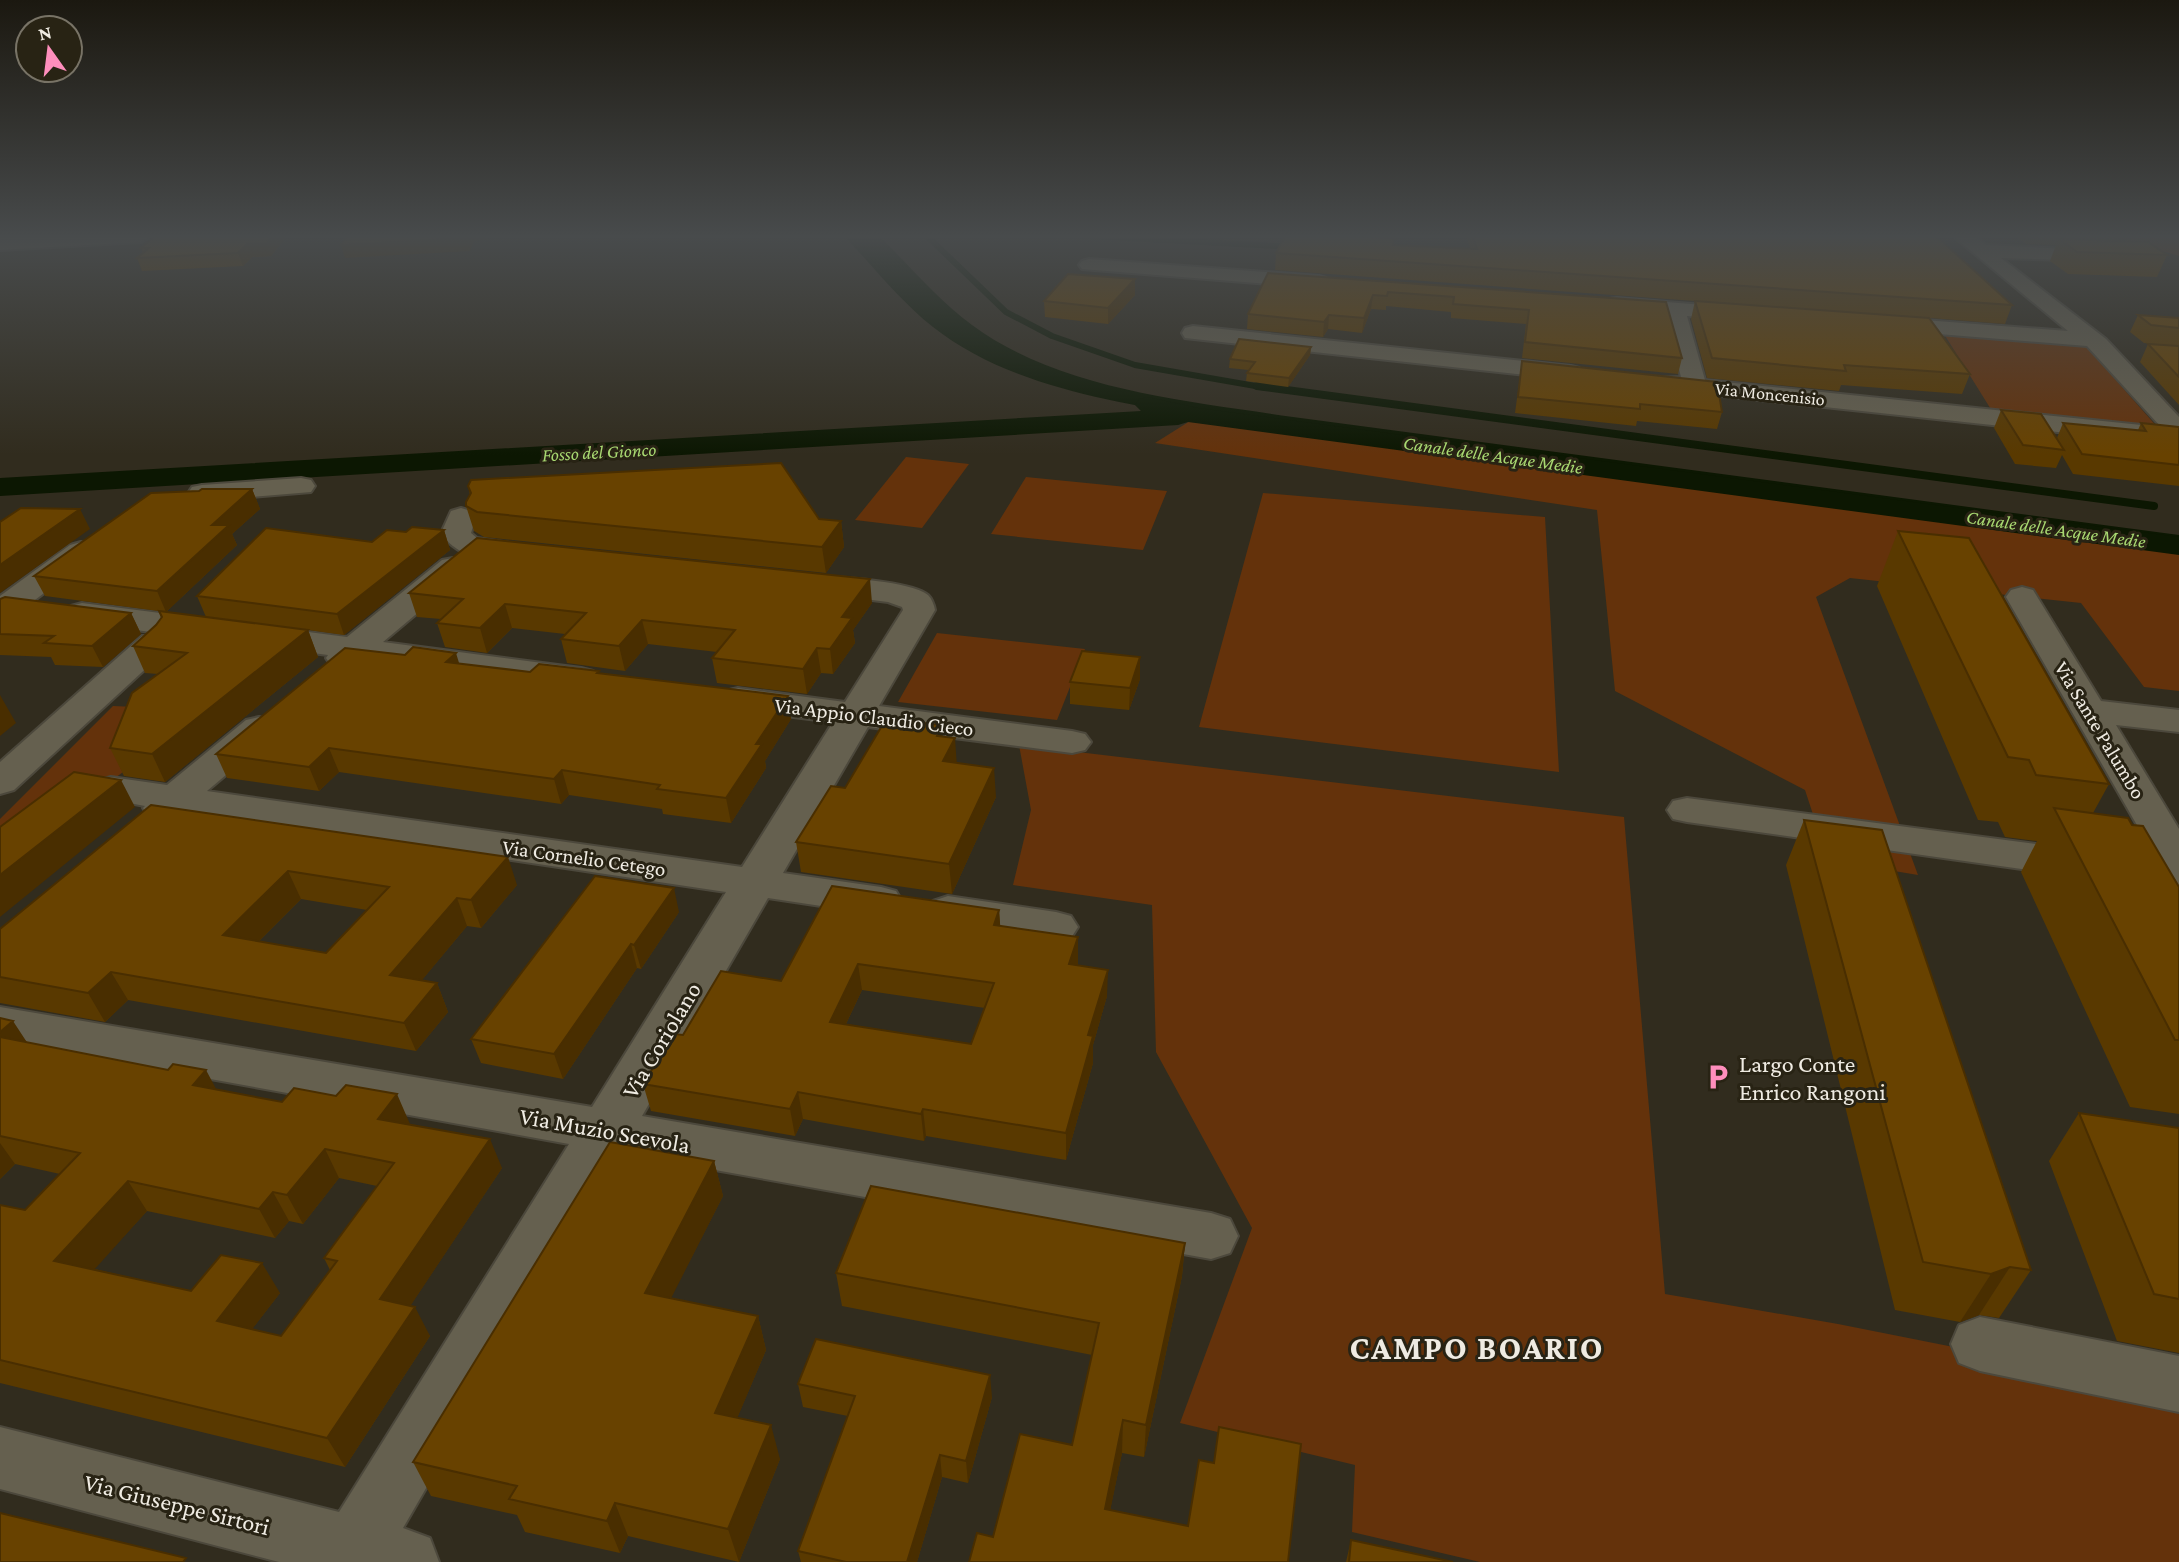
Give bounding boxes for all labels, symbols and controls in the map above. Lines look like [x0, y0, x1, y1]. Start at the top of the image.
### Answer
north arrow [14, 14, 84, 84]
text: N [36, 21, 54, 45]
street label: Via Moncenisio [1714, 378, 1826, 410]
water label: Canale delle Acque Medie [1402, 432, 1584, 478]
water label: Fosso del Gionco [541, 439, 657, 465]
water label: Canale delle Acque Medie [1965, 506, 2147, 552]
street label: Via Sante Palumbo [2049, 657, 2151, 803]
street label: Via Appio Claudio Cieco [773, 693, 975, 741]
street label: Via Cornelio Cetego [501, 835, 667, 881]
street label: Via Coriolano [616, 977, 706, 1103]
place label: Largo Conte Enrico Rangoni [1739, 1050, 1886, 1105]
parking icon: Largo Conte Enrico Rangoni [1703, 1062, 1733, 1092]
street label: Via Muzio Scevola [518, 1102, 692, 1158]
district label: CAMPO BOARIO [1349, 1329, 1605, 1366]
street label: Via Giuseppe Sirtori [81, 1468, 273, 1540]

